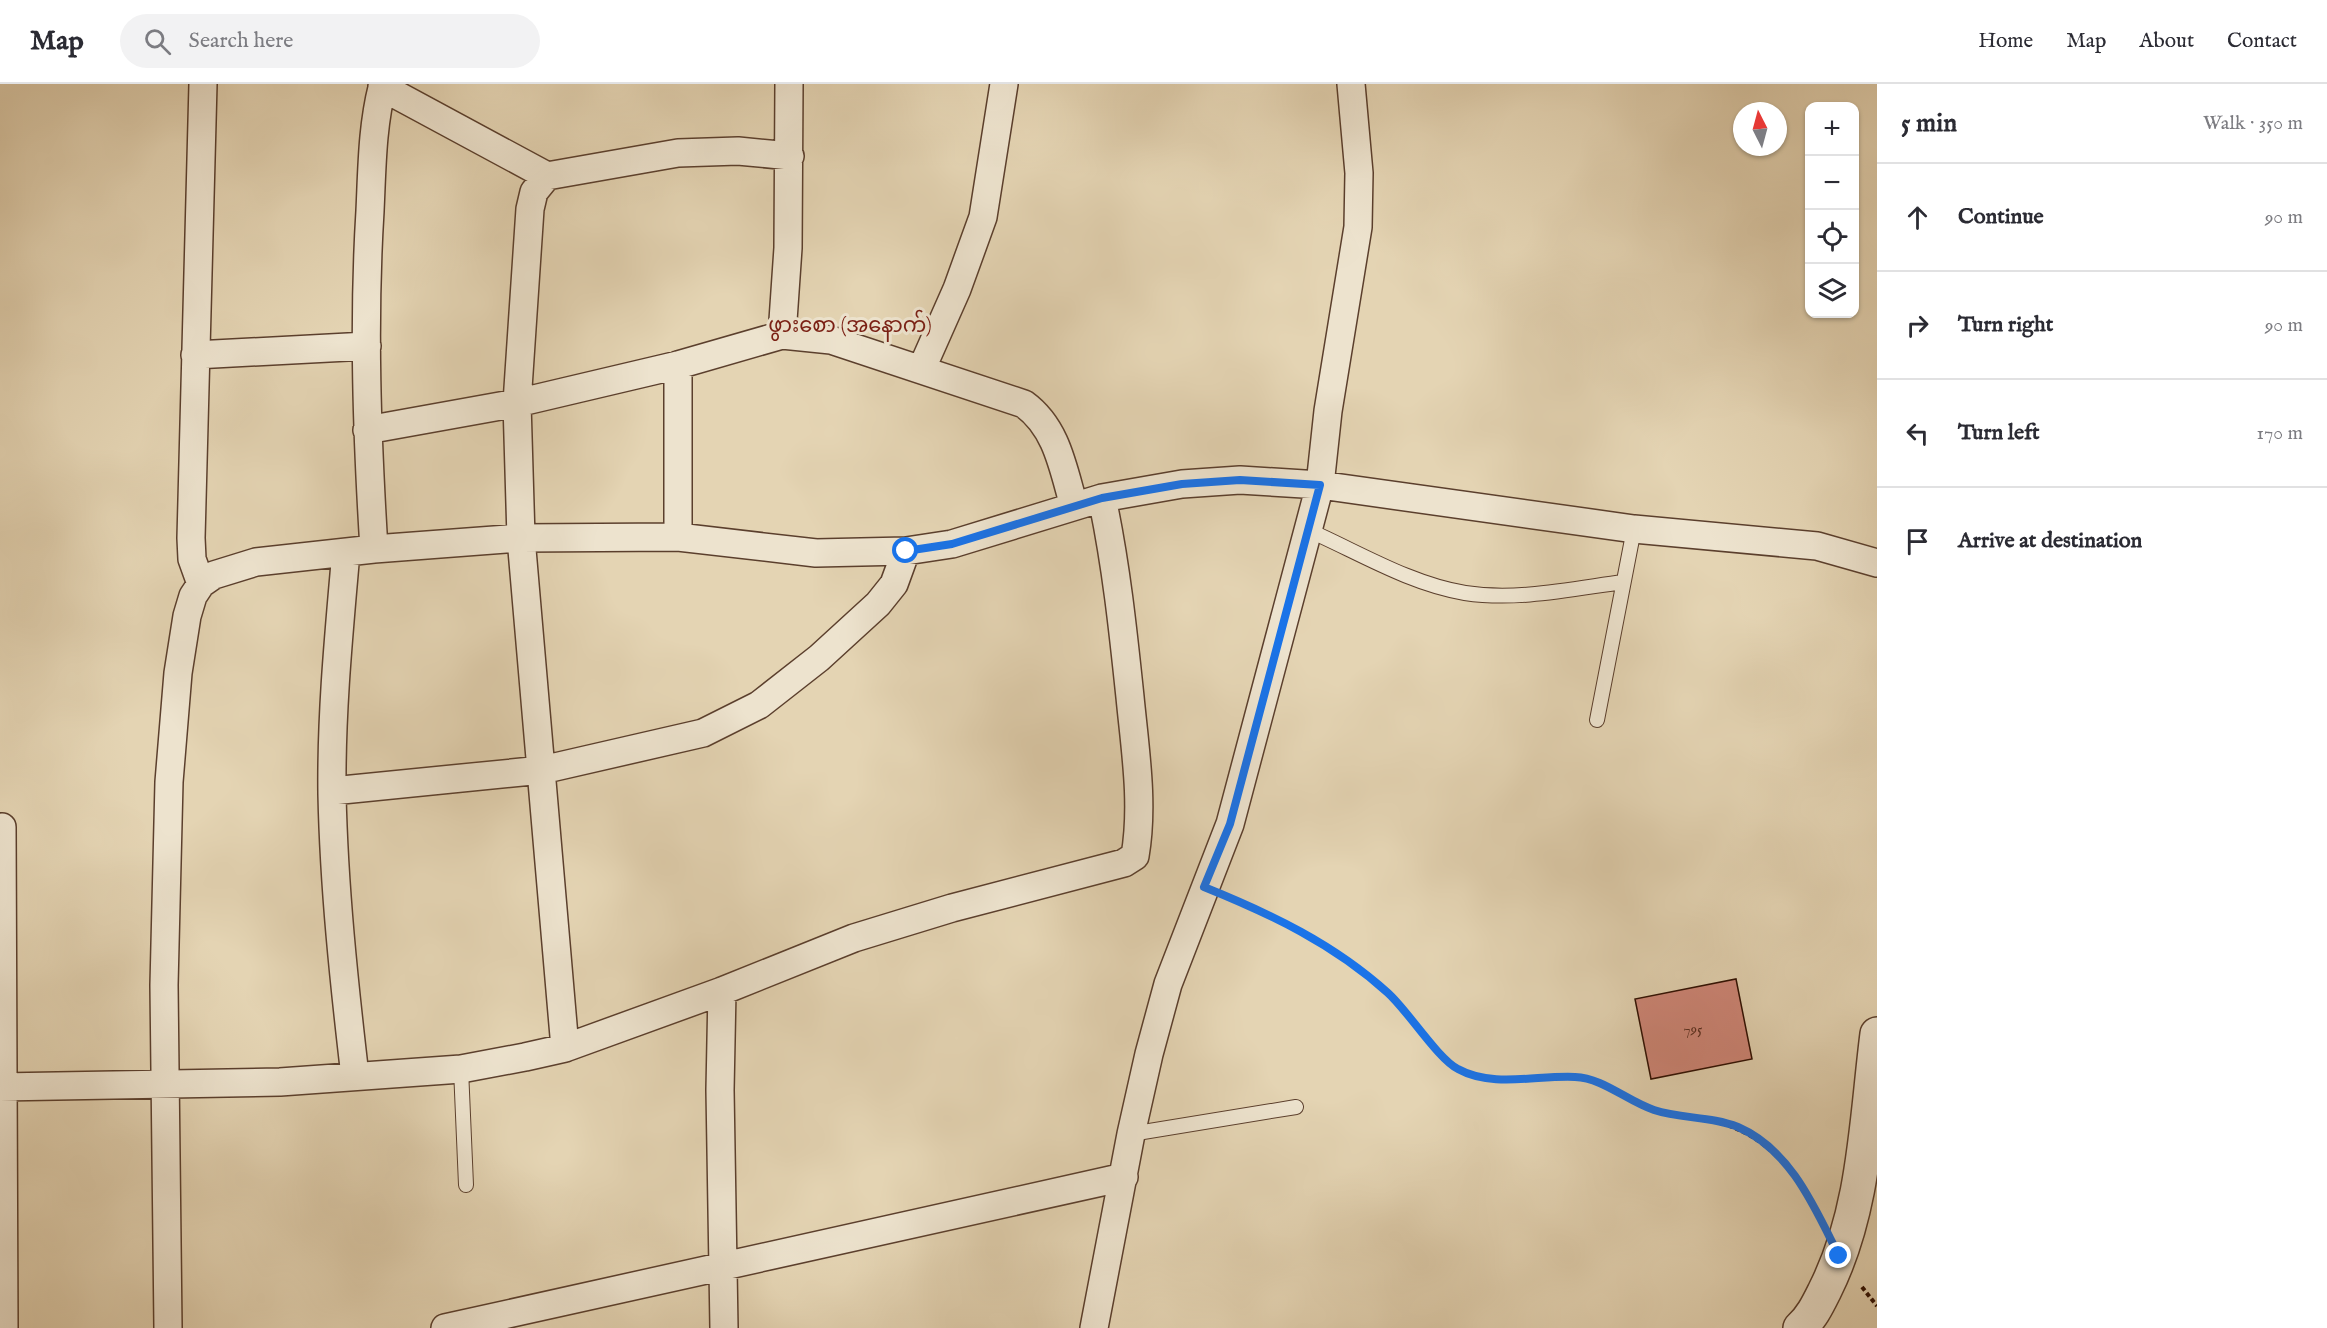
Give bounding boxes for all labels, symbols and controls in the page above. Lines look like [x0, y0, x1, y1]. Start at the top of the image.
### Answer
search box [120, 14, 540, 68]
text: Map [30, 24, 84, 59]
icon: search [141, 25, 174, 58]
text: Search here [189, 27, 293, 55]
text: Home [1978, 28, 2033, 55]
text: Map [2066, 28, 2106, 55]
text: About [2139, 28, 2194, 55]
text: Contact [2227, 28, 2297, 55]
north arrow [1733, 102, 1787, 156]
map controls [1805, 102, 1859, 318]
button: + [1805, 102, 1859, 156]
text: 5 min [1901, 107, 1957, 140]
text: Walk · 350 m [2203, 111, 2303, 136]
button: − [1805, 156, 1859, 210]
icon: ahead [1901, 201, 1934, 234]
text: Continue [1958, 203, 2044, 231]
text: 90 m [2265, 205, 2303, 230]
button: locate [1805, 210, 1859, 264]
button: layers [1805, 264, 1859, 318]
district label: ဖွားစော (အနောက်) [768, 309, 932, 342]
icon: right [1901, 309, 1934, 342]
text: Turn right [1958, 311, 2053, 339]
text: 90 m [2265, 313, 2303, 338]
icon: left [1901, 417, 1934, 450]
text: Turn left [1958, 419, 2040, 447]
text: 170 m [2257, 421, 2303, 446]
icon: arrive [1901, 525, 1934, 558]
text: Arrive at destination [1958, 527, 2142, 555]
route start [892, 537, 918, 563]
house number: 795 [1684, 1020, 1703, 1039]
route end [1825, 1242, 1851, 1268]

